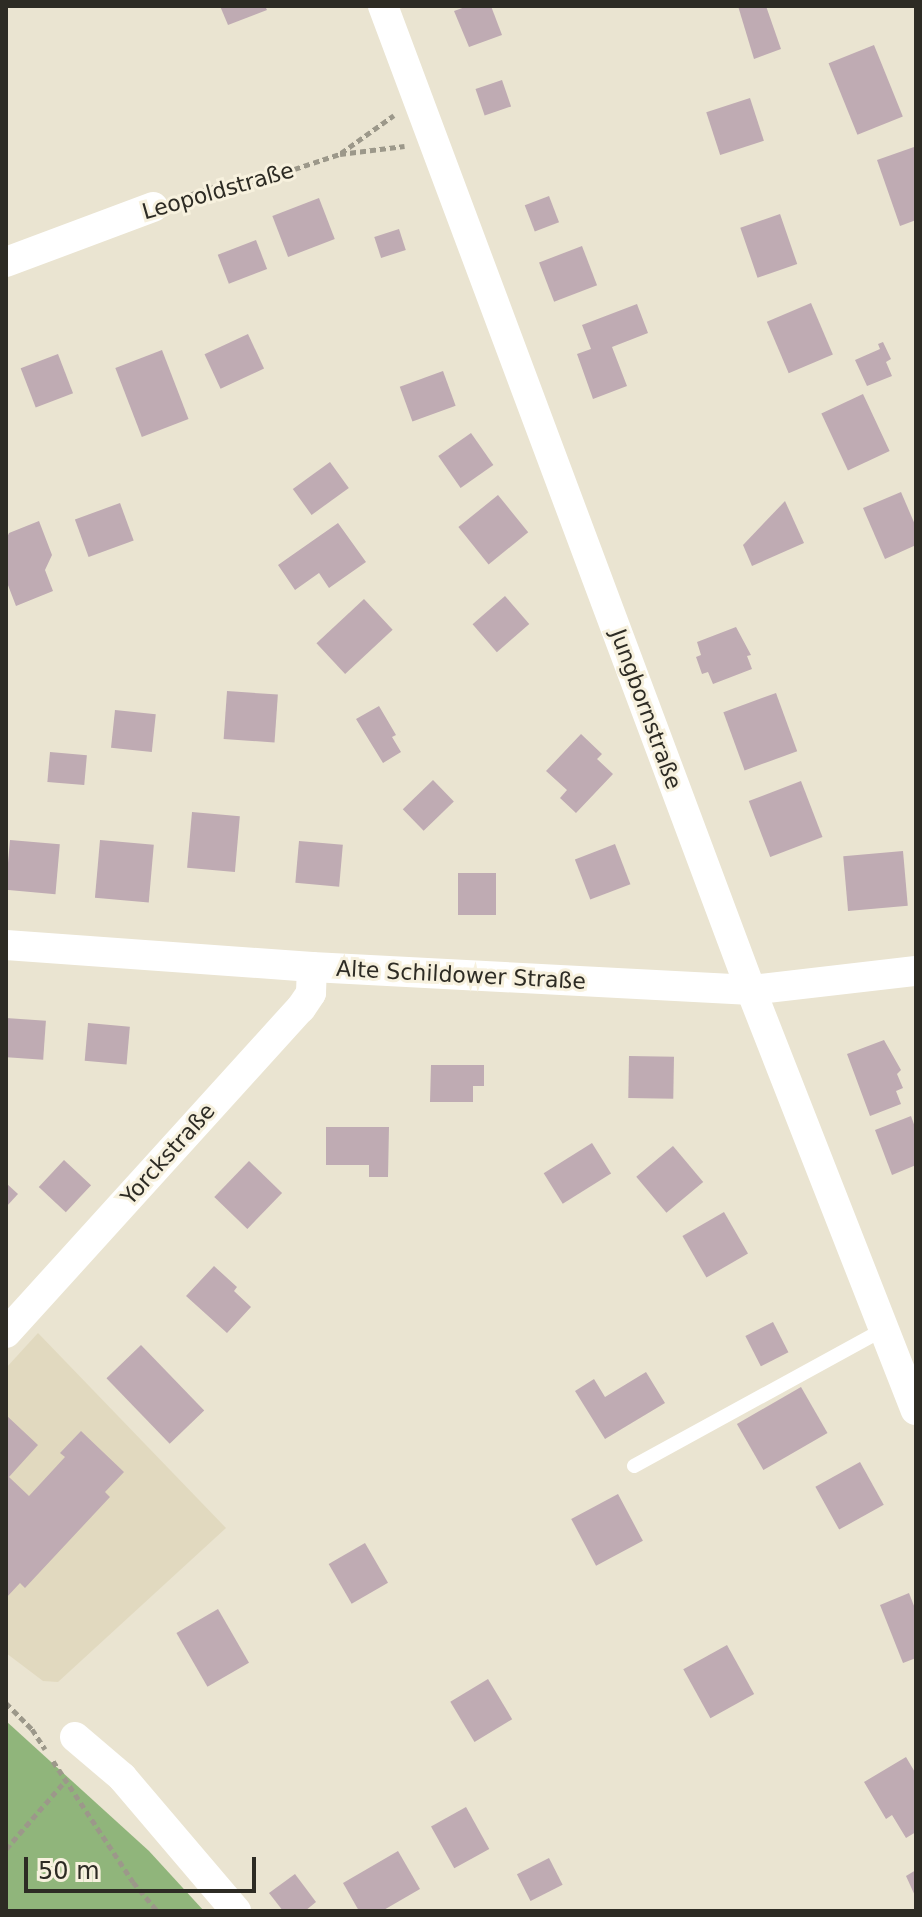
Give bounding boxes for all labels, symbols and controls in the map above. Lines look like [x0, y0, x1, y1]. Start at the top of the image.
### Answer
street label: Leopoldstraße [139, 157, 297, 225]
street label: Jungbornstraße [605, 625, 687, 793]
street label: Alte Schildower Straße [335, 955, 587, 995]
street label: Yorckstraße [116, 1098, 220, 1210]
scale bar [28, 1841, 260, 1891]
text: 50 m [38, 1857, 100, 1885]

